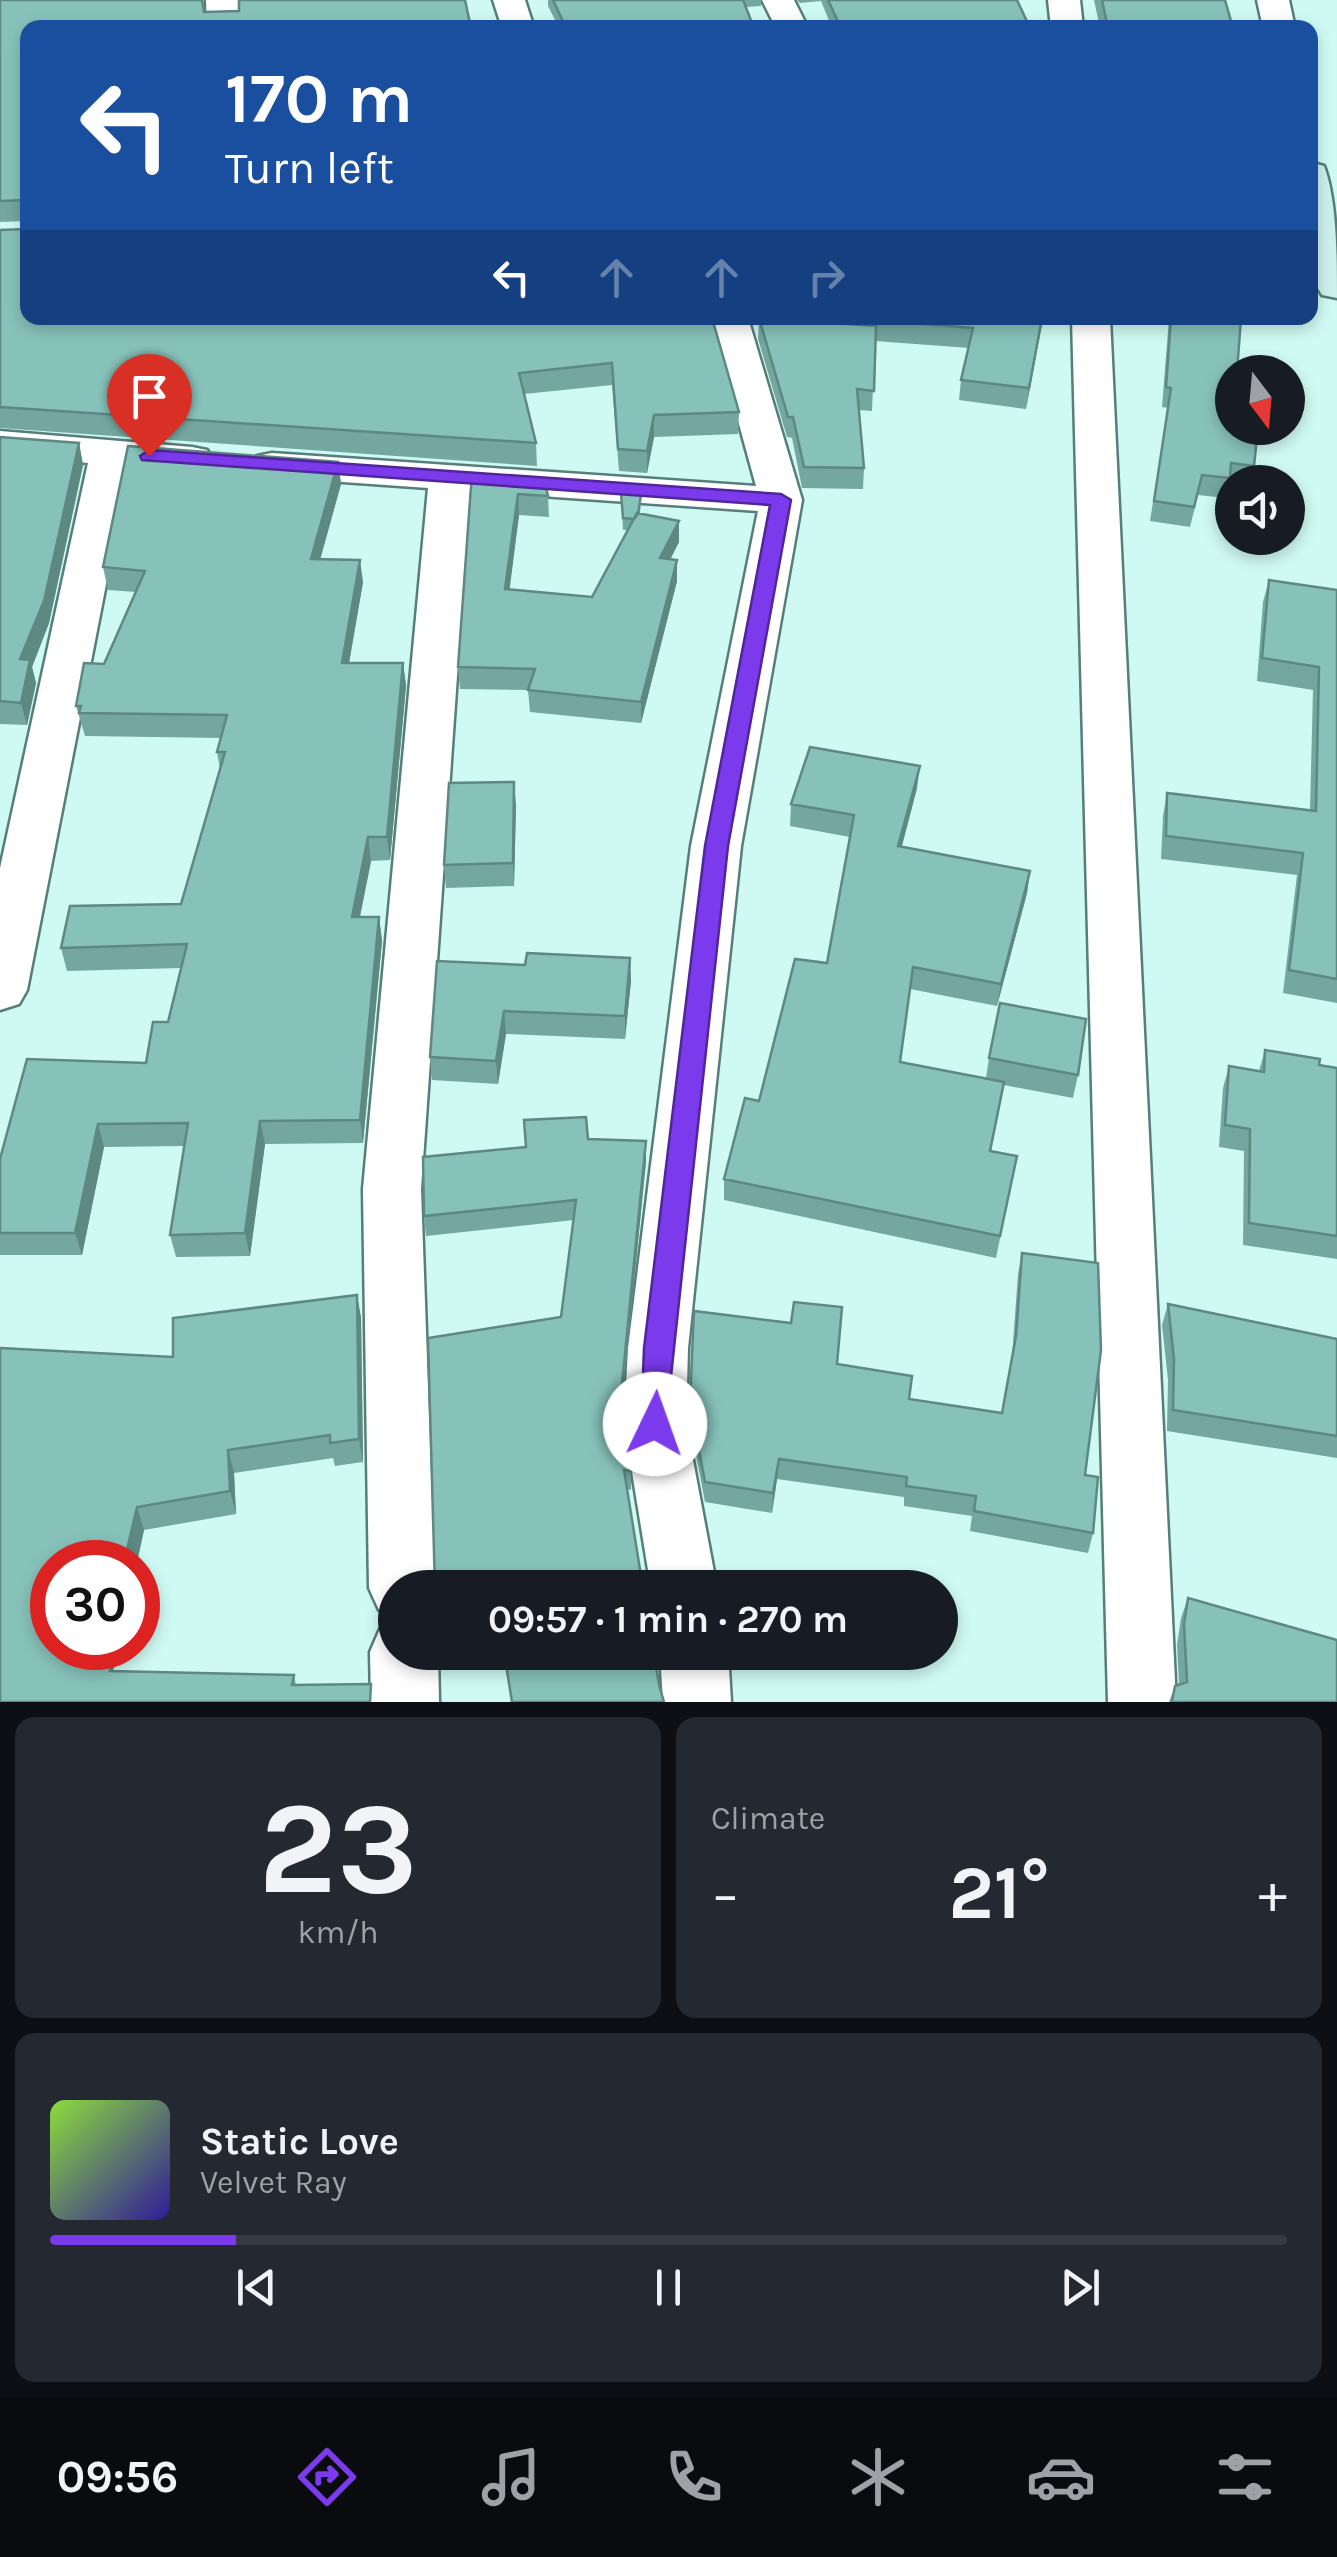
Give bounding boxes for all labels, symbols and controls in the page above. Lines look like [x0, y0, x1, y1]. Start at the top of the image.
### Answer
text: 170 m [225, 58, 413, 140]
icon: left [60, 60, 190, 190]
text: Turn left [225, 142, 394, 194]
icon: left [484, 250, 539, 305]
icon: ahead [589, 250, 644, 305]
icon: ahead [694, 250, 749, 305]
icon: right [799, 250, 854, 305]
pin [107, 354, 192, 457]
north arrow [1215, 355, 1305, 445]
map controls [1215, 355, 1305, 555]
icon: arrive [122, 369, 177, 424]
button: sound [1215, 465, 1305, 555]
position arrow [603, 1372, 707, 1476]
speed limit sign: 30 [30, 1540, 160, 1670]
text: 09:57 · 1 min · 270 m [488, 1597, 848, 1642]
text: 23 [258, 1773, 418, 1925]
text: Climate [711, 1800, 825, 1837]
text: 21° [948, 1849, 1050, 1937]
text: − [711, 1862, 740, 1926]
text: + [1258, 1862, 1287, 1926]
text: km/h [297, 1914, 379, 1951]
text: Static Love [200, 2119, 399, 2164]
text: Velvet Ray [200, 2164, 347, 2201]
icon: previous [229, 2260, 284, 2315]
icon: pause [641, 2260, 696, 2315]
icon: next [1053, 2260, 1108, 2315]
icon: directions [292, 2442, 362, 2512]
icon: music [476, 2442, 546, 2512]
icon: phone [659, 2442, 729, 2512]
icon: climate [843, 2442, 913, 2512]
icon: car [1026, 2442, 1096, 2512]
icon: filters [1210, 2442, 1280, 2512]
text: 09:56 [57, 2451, 178, 2503]

